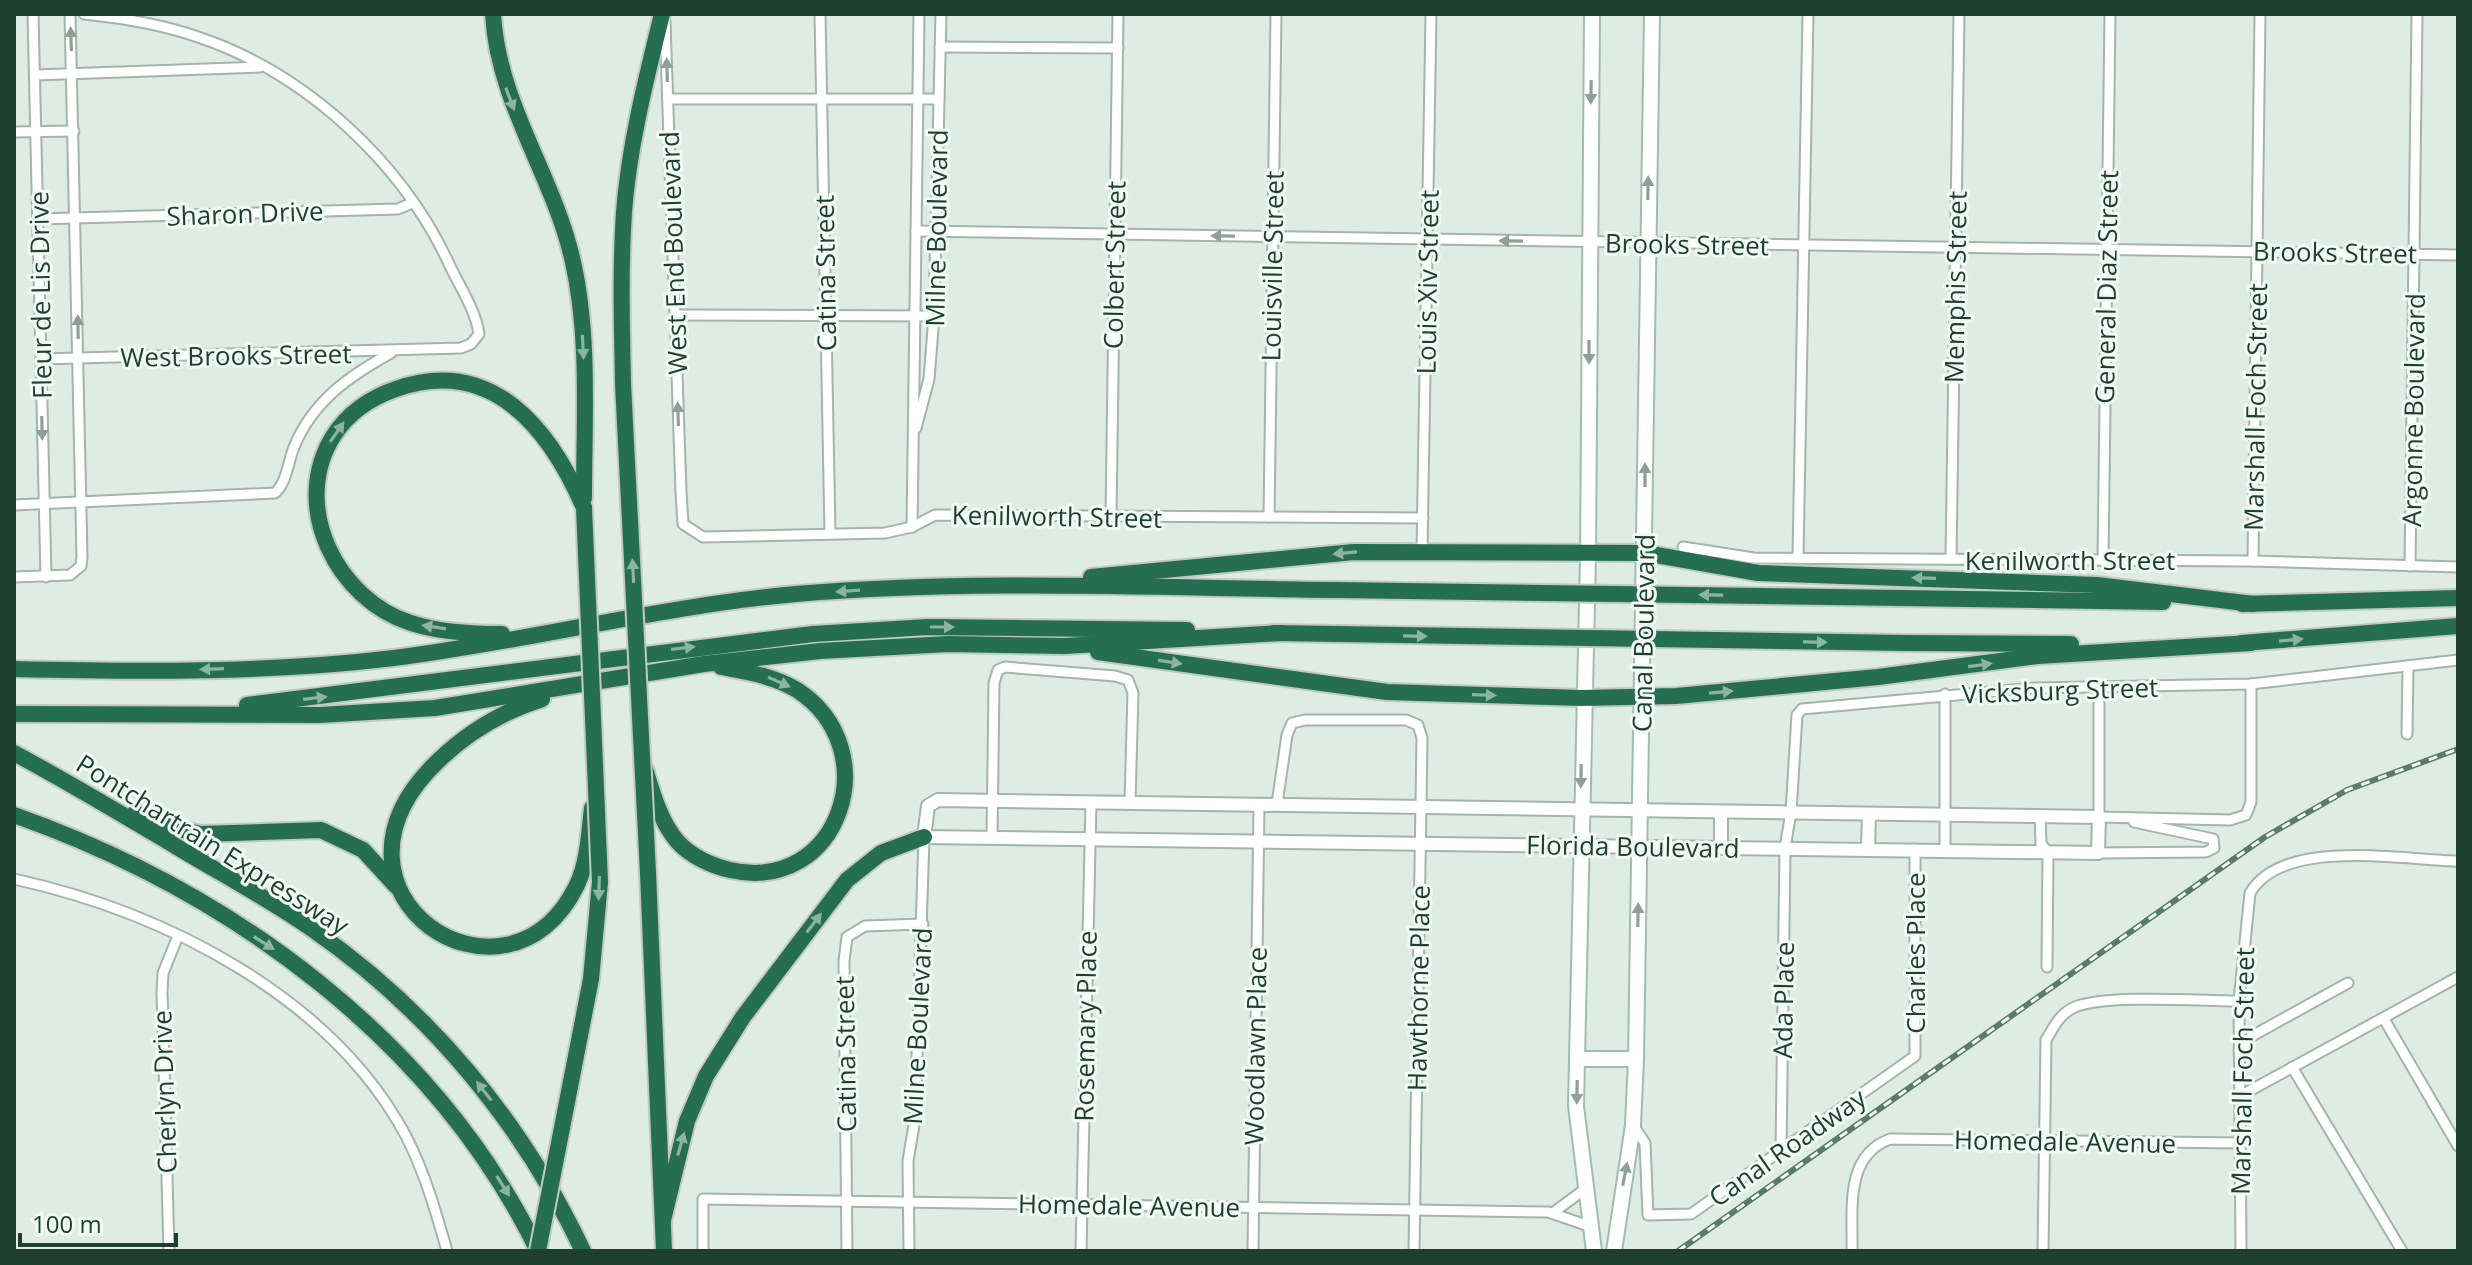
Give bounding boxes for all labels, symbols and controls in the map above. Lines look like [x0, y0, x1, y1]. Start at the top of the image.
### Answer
one-way arrow [64, 26, 77, 51]
one-way arrow [661, 57, 673, 82]
one-way arrow [1585, 80, 1597, 105]
one-way arrow [504, 87, 517, 111]
street label: Milne Boulevard [916, 129, 956, 327]
street label: West End Boulevard [651, 131, 695, 375]
street label: Louisville Street [1252, 170, 1292, 362]
street label: General Diaz Street [2086, 170, 2126, 404]
one-way arrow [1642, 175, 1654, 200]
street label: Colbert Street [1095, 181, 1133, 349]
street label: Louis Xiv Street [1407, 189, 1447, 375]
street label: Fleur de Lis Drive [20, 191, 60, 399]
street label: Memphis Street [1935, 191, 1975, 383]
street label: Sharon Drive [166, 192, 324, 234]
street label: Catina Street [806, 194, 844, 352]
street label: Brooks Street [1605, 225, 1769, 263]
one-way arrow [1210, 230, 1235, 242]
street label: Brooks Street [2253, 233, 2417, 271]
one-way arrow [1498, 235, 1523, 248]
street label: Marshall Foch Street [2235, 283, 2275, 531]
street label: Argonne Boulevard [2393, 293, 2433, 527]
one-way arrow [72, 314, 84, 339]
street label: West Brooks Street [120, 335, 352, 375]
one-way arrow [576, 335, 589, 360]
one-way arrow [1583, 340, 1595, 365]
one-way arrow [672, 401, 685, 426]
one-way arrow [36, 416, 49, 441]
one-way arrow [329, 422, 345, 443]
one-way arrow [1639, 462, 1652, 487]
street label: Kenilworth Street [951, 496, 1163, 536]
street label: Canal Boulevard [1623, 534, 1663, 732]
street label: Kenilworth Street [1965, 542, 2175, 578]
one-way arrow [1332, 547, 1357, 560]
one-way arrow [626, 558, 639, 583]
one-way arrow [1911, 572, 1936, 584]
one-way arrow [835, 585, 860, 598]
one-way arrow [1698, 589, 1723, 602]
one-way arrow [421, 620, 446, 633]
one-way arrow [930, 621, 955, 633]
one-way arrow [1403, 629, 1428, 642]
one-way arrow [2279, 633, 2304, 646]
one-way arrow [1803, 636, 1828, 648]
one-way arrow [671, 641, 696, 654]
one-way arrow [1158, 657, 1183, 669]
one-way arrow [1967, 658, 1992, 671]
one-way arrow [199, 663, 224, 676]
street label: Vicksburg Street [1961, 669, 2159, 711]
one-way arrow [767, 676, 791, 689]
one-way arrow [1709, 686, 1734, 699]
one-way arrow [1472, 689, 1497, 702]
one-way arrow [303, 692, 328, 705]
street label: Pontchartrain Expressway [70, 745, 357, 943]
one-way arrow [1575, 764, 1587, 789]
street label: Florida Boulevard [1526, 826, 1740, 866]
street label: Charles Place [1897, 872, 1933, 1034]
one-way arrow [592, 876, 605, 901]
street label: Hawthorne Place [1398, 885, 1438, 1091]
one-way arrow [1632, 902, 1644, 927]
one-way arrow [805, 912, 821, 933]
street label: Milne Boulevard [894, 927, 940, 1125]
street label: Rosemary Place [1065, 930, 1105, 1122]
one-way arrow [253, 936, 275, 950]
street label: Ada Place [1764, 941, 1802, 1059]
street label: Woodlawn Place [1235, 946, 1275, 1146]
street label: Marshall Foch Street [2222, 947, 2262, 1195]
street label: Catina Street [826, 975, 864, 1133]
street label: Cherlyn Drive [143, 1010, 185, 1174]
street label: Canal Roadway [1701, 1079, 1874, 1215]
one-way arrow [1570, 1080, 1583, 1105]
one-way arrow [476, 1081, 492, 1101]
street label: Homedale Avenue [1954, 1121, 2176, 1161]
one-way arrow [675, 1131, 687, 1156]
one-way arrow [1619, 1161, 1632, 1186]
one-way arrow [495, 1175, 510, 1198]
street label: Homedale Avenue [1018, 1185, 1240, 1225]
scale bar [20, 1197, 176, 1247]
text: 100 m [32, 1207, 102, 1240]

